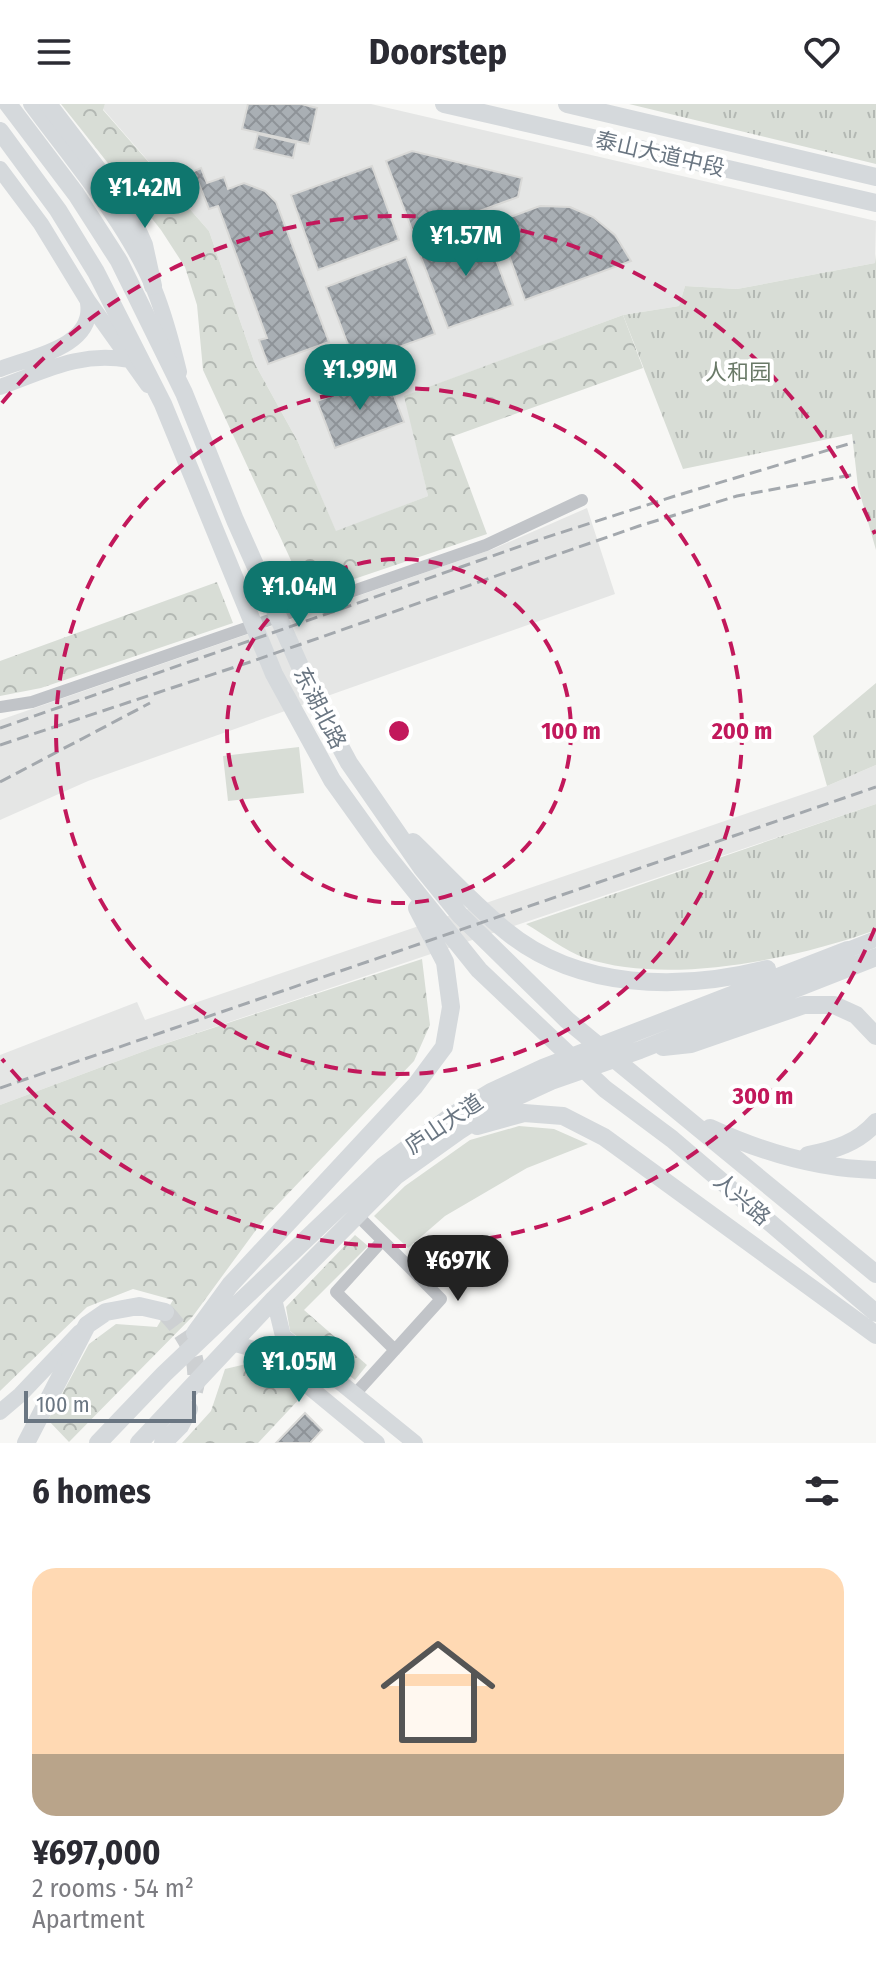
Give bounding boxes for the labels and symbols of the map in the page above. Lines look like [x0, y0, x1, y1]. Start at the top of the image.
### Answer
street label: 泰山大道中段 [593, 126, 727, 182]
pin: ¥1.42M [80, 162, 210, 230]
pin: ¥1.57M [401, 210, 531, 278]
pin: ¥1.99M [295, 344, 425, 412]
park label: 人和园 [705, 359, 771, 386]
pin: ¥1.04M [234, 561, 364, 629]
street label: 东湖北路 [288, 663, 352, 753]
centre of rings [385, 717, 413, 745]
text: 100 m [541, 717, 601, 745]
text: 200 m [711, 717, 772, 745]
text: 300 m [732, 1082, 793, 1110]
street label: 庐山大道 [400, 1088, 488, 1160]
street label: 人兴路 [708, 1167, 776, 1231]
pin: ¥697K [402, 1235, 514, 1303]
pin: ¥1.05M [234, 1336, 364, 1404]
scale bar [24, 1387, 196, 1423]

